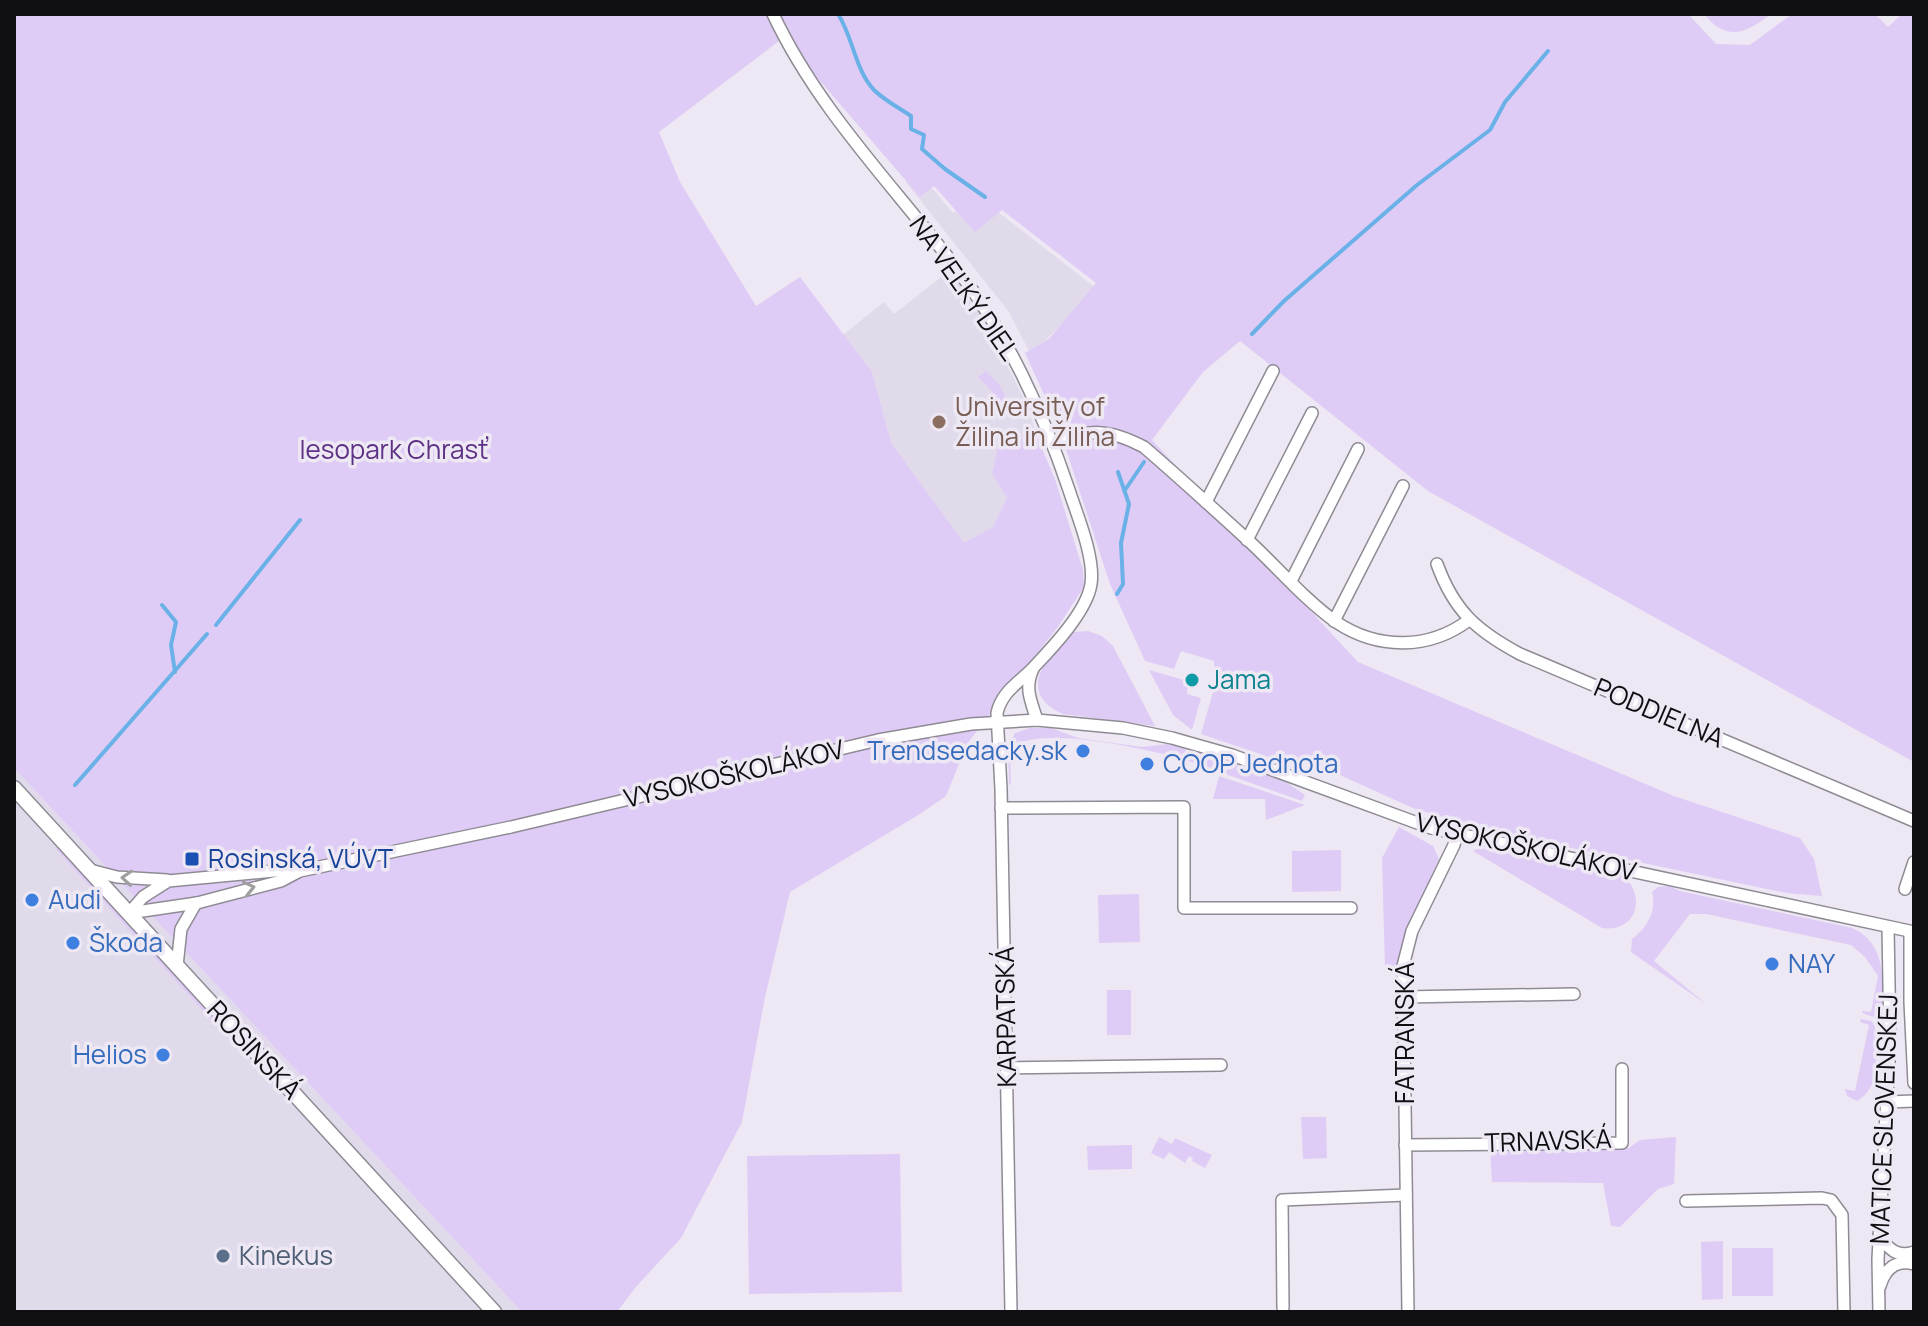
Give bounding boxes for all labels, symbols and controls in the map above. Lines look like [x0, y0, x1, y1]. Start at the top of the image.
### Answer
street label: NA VEĽKÝ DIEL [902, 208, 1028, 367]
place label: University of Žilina in Žilina [955, 388, 1115, 454]
marker: University of Žilina in Žilina [930, 413, 948, 431]
park label: lesopark Chrasť [299, 431, 489, 467]
place label: Jama [1208, 661, 1271, 697]
street label: PODDIELNA [1589, 669, 1730, 756]
marker: Jama [1183, 671, 1201, 689]
street label: VYSOKOŠKOLÁKOV [620, 730, 848, 816]
place label: Trendsedacky.sk [867, 732, 1068, 768]
marker: Trendsedacky.sk [1074, 742, 1092, 760]
place label: COOP Jednota [1163, 745, 1338, 781]
marker: COOP Jednota [1138, 755, 1156, 773]
street label: VYSOKOŠKOLÁKOV [1413, 803, 1640, 889]
place label: Rosinská, VÚVT [208, 840, 394, 876]
marker: Rosinská, VÚVT [183, 850, 201, 868]
one-way arrow [121, 870, 134, 887]
one-way arrow [241, 880, 255, 897]
place label: Audi [48, 881, 101, 917]
marker: Audi [23, 891, 41, 909]
place label: Škoda [89, 924, 163, 960]
marker: Škoda [64, 934, 82, 952]
place label: NAY [1788, 945, 1836, 981]
street label: KARPATSKÁ [986, 946, 1024, 1088]
marker: NAY [1763, 955, 1781, 973]
street label: FATRANSKÁ [1386, 962, 1422, 1104]
street label: ROSINSKÁ [200, 992, 310, 1107]
street label: MATICE SLOVENSKEJ [1861, 993, 1905, 1245]
place label: Helios [73, 1036, 147, 1072]
marker: Helios [154, 1046, 172, 1064]
street label: TRNAVSKÁ [1484, 1120, 1612, 1160]
place label: Kinekus [239, 1237, 333, 1273]
marker: Kinekus [214, 1247, 232, 1265]

